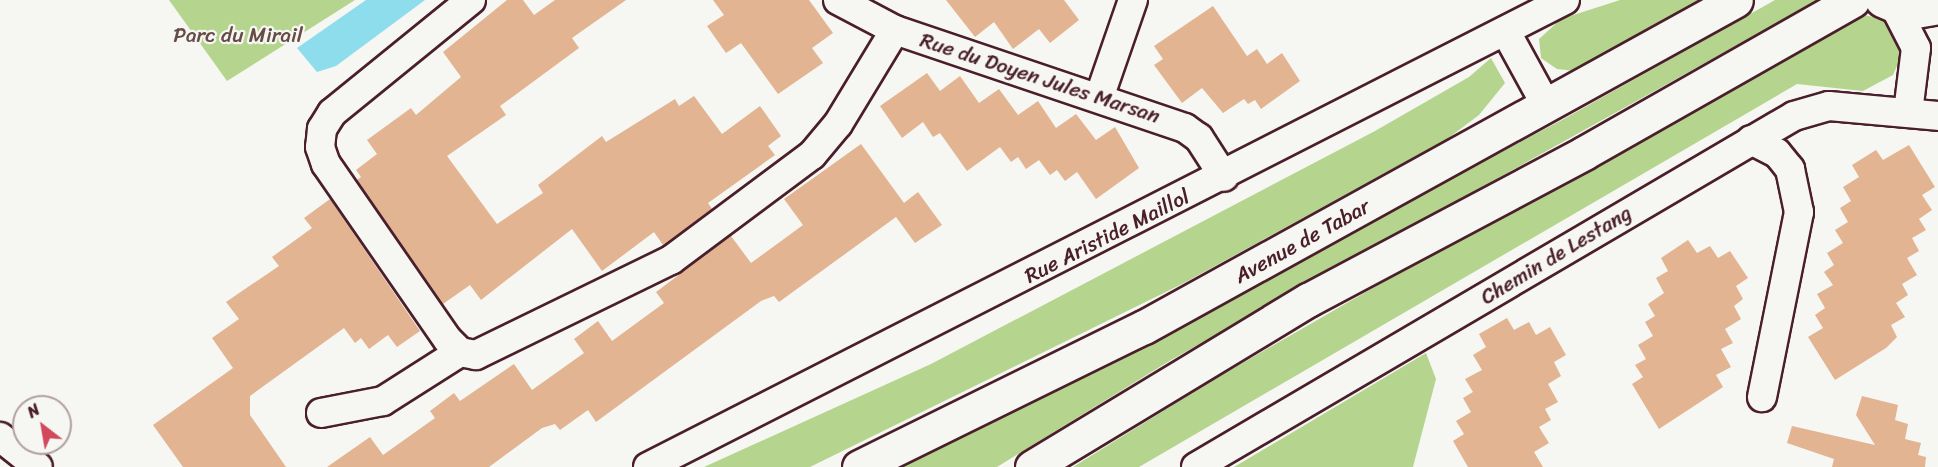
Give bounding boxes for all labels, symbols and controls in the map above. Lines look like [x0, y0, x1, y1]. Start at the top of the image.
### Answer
park label: Parc du Mirail [173, 22, 303, 48]
street label: Rue du Doyen Jules Marsan [917, 27, 1163, 129]
street label: Rue Aristide Maillol [1021, 184, 1193, 288]
street label: Avenue de Tabar [1230, 193, 1374, 289]
street label: Chemin de Lestang [1475, 200, 1637, 310]
north arrow [12, 395, 72, 455]
text: N [21, 396, 46, 426]

